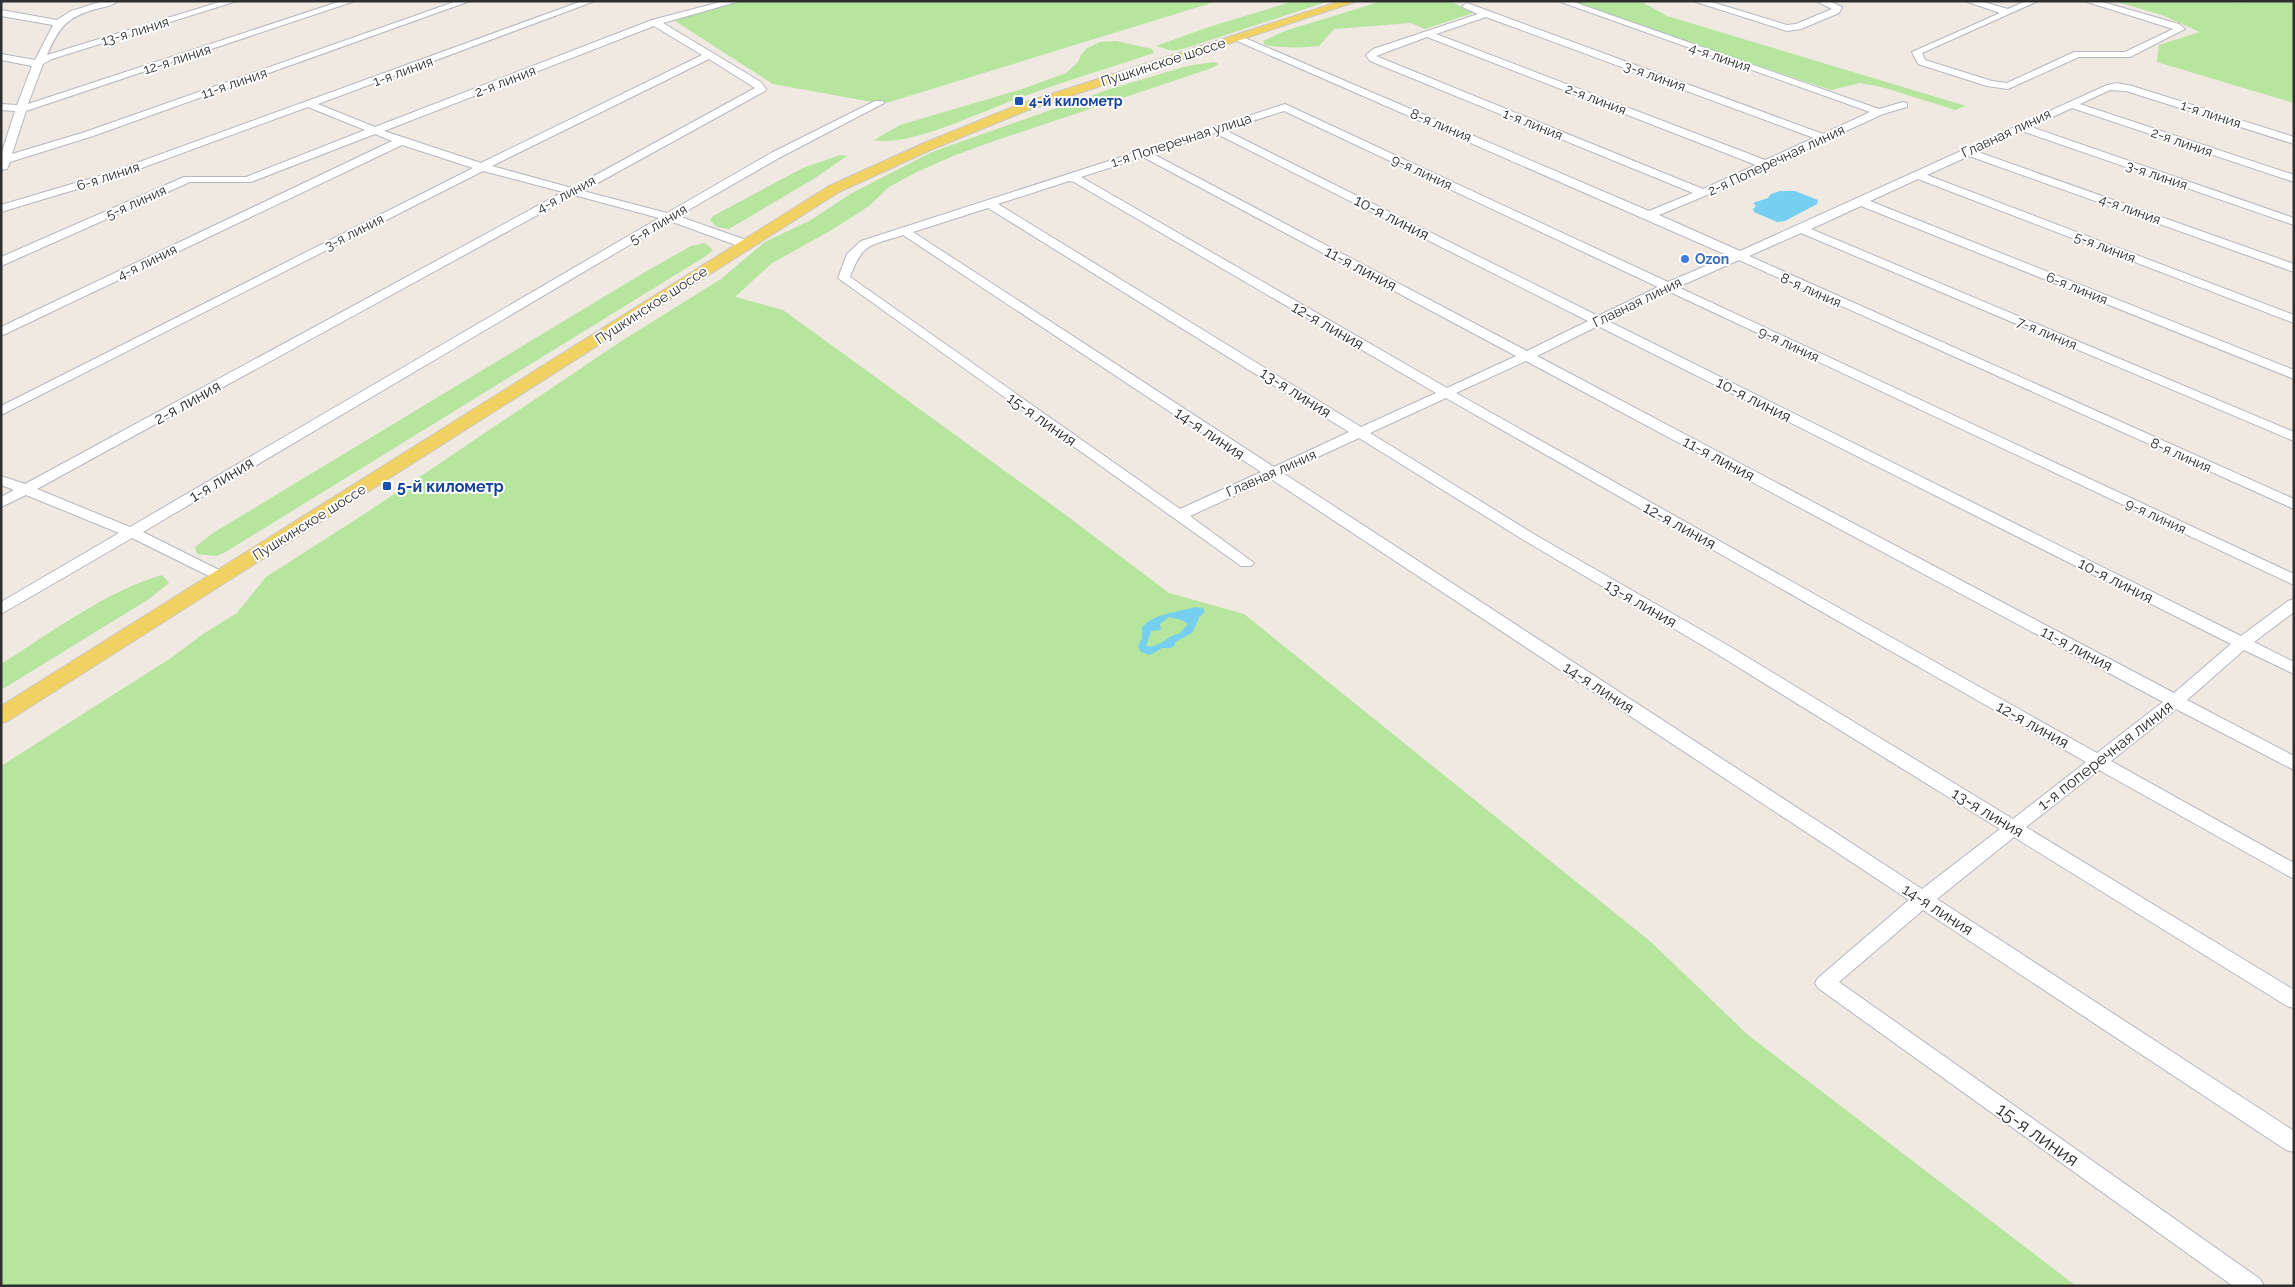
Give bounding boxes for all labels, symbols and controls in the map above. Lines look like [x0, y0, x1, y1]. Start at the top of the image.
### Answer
street label: 13-я линия [99, 13, 171, 49]
street label: Пушкинское шоссе [1099, 34, 1227, 90]
street label: 4-я линия [1687, 39, 1753, 75]
street label: 12-я линия [141, 41, 213, 77]
street label: 1-я линия [371, 53, 435, 89]
street label: 3-я линия [1622, 58, 1688, 94]
street label: 2-я линия [472, 62, 538, 100]
street label: 11-я линия [199, 64, 269, 102]
street label: 2-я линия [1563, 80, 1629, 118]
place label: 4-й километр [1029, 93, 1123, 109]
marker: 4-й километр [1013, 95, 1025, 107]
street label: 1-я линия [2179, 97, 2243, 131]
street label: 8-я линия [1408, 105, 1474, 145]
street label: 1-я линия [1501, 105, 1565, 143]
street label: Главная линия [1959, 105, 2053, 161]
street label: 1-я Поперечная улица [1109, 110, 1253, 170]
street label: 2-я Поперечная линия [1705, 121, 1847, 199]
street label: 2-я линия [2149, 124, 2215, 160]
street label: 9-я линия [1389, 151, 1455, 193]
street label: 3-я линия [2124, 157, 2190, 193]
street label: 6-я линия [75, 158, 141, 194]
street label: 4-я линия [534, 172, 598, 216]
street label: 5-я линия [103, 182, 169, 222]
street label: 10-я линия [1351, 190, 1432, 244]
street label: 4-я линия [2097, 190, 2163, 228]
street label: 5-я линия [626, 201, 690, 247]
street label: 3-я линия [322, 210, 386, 254]
street label: 5-я линия [2072, 228, 2138, 266]
street label: 4-я линия [115, 241, 179, 283]
street label: 11-я линия [1322, 242, 1400, 295]
place label: Ozon [1695, 251, 1729, 267]
marker: Ozon [1679, 253, 1691, 265]
street label: Пушкинское шоссе [592, 263, 710, 347]
street label: 6-я линия [2044, 268, 2110, 308]
street label: 8-я линия [1778, 269, 1844, 311]
street label: Главная линия [1590, 274, 1684, 330]
street label: 12-я линия [1288, 297, 1367, 354]
street label: 7-я линия [2014, 313, 2080, 353]
street label: 9-я линия [1756, 323, 1822, 365]
street label: 13-я линия [1257, 363, 1335, 422]
street label: 10-я линия [1713, 372, 1794, 426]
street label: 2-я линия [151, 376, 224, 428]
street label: 15-я линия [1003, 389, 1080, 450]
street label: 14-я линия [1171, 403, 1248, 464]
street label: 11-я линия [1680, 432, 1758, 485]
street label: 8-я линия [2148, 434, 2214, 476]
street label: Главная линия [1223, 446, 1319, 500]
street label: 1-я линия [186, 453, 257, 506]
place label: 5-й километр [397, 477, 504, 496]
marker: 5-й километр [381, 480, 393, 492]
street label: Пушкинское шоссе [250, 481, 368, 563]
street label: 9-я линия [2123, 495, 2189, 537]
street label: 12-я линия [1640, 498, 1719, 553]
street label: 10-я линия [2075, 553, 2156, 607]
street label: 13-я линия [1601, 575, 1680, 632]
street label: 11-я линия [2038, 622, 2116, 675]
street label: 14-я линия [1560, 658, 1638, 717]
street label: 12-я линия [1993, 697, 2072, 752]
street label: 1-я поперечная линия [2034, 697, 2177, 814]
street label: 13-я линия [1948, 784, 2027, 841]
street label: 14-я линия [1899, 880, 1977, 939]
street label: 15-я линия [1993, 1098, 2083, 1170]

